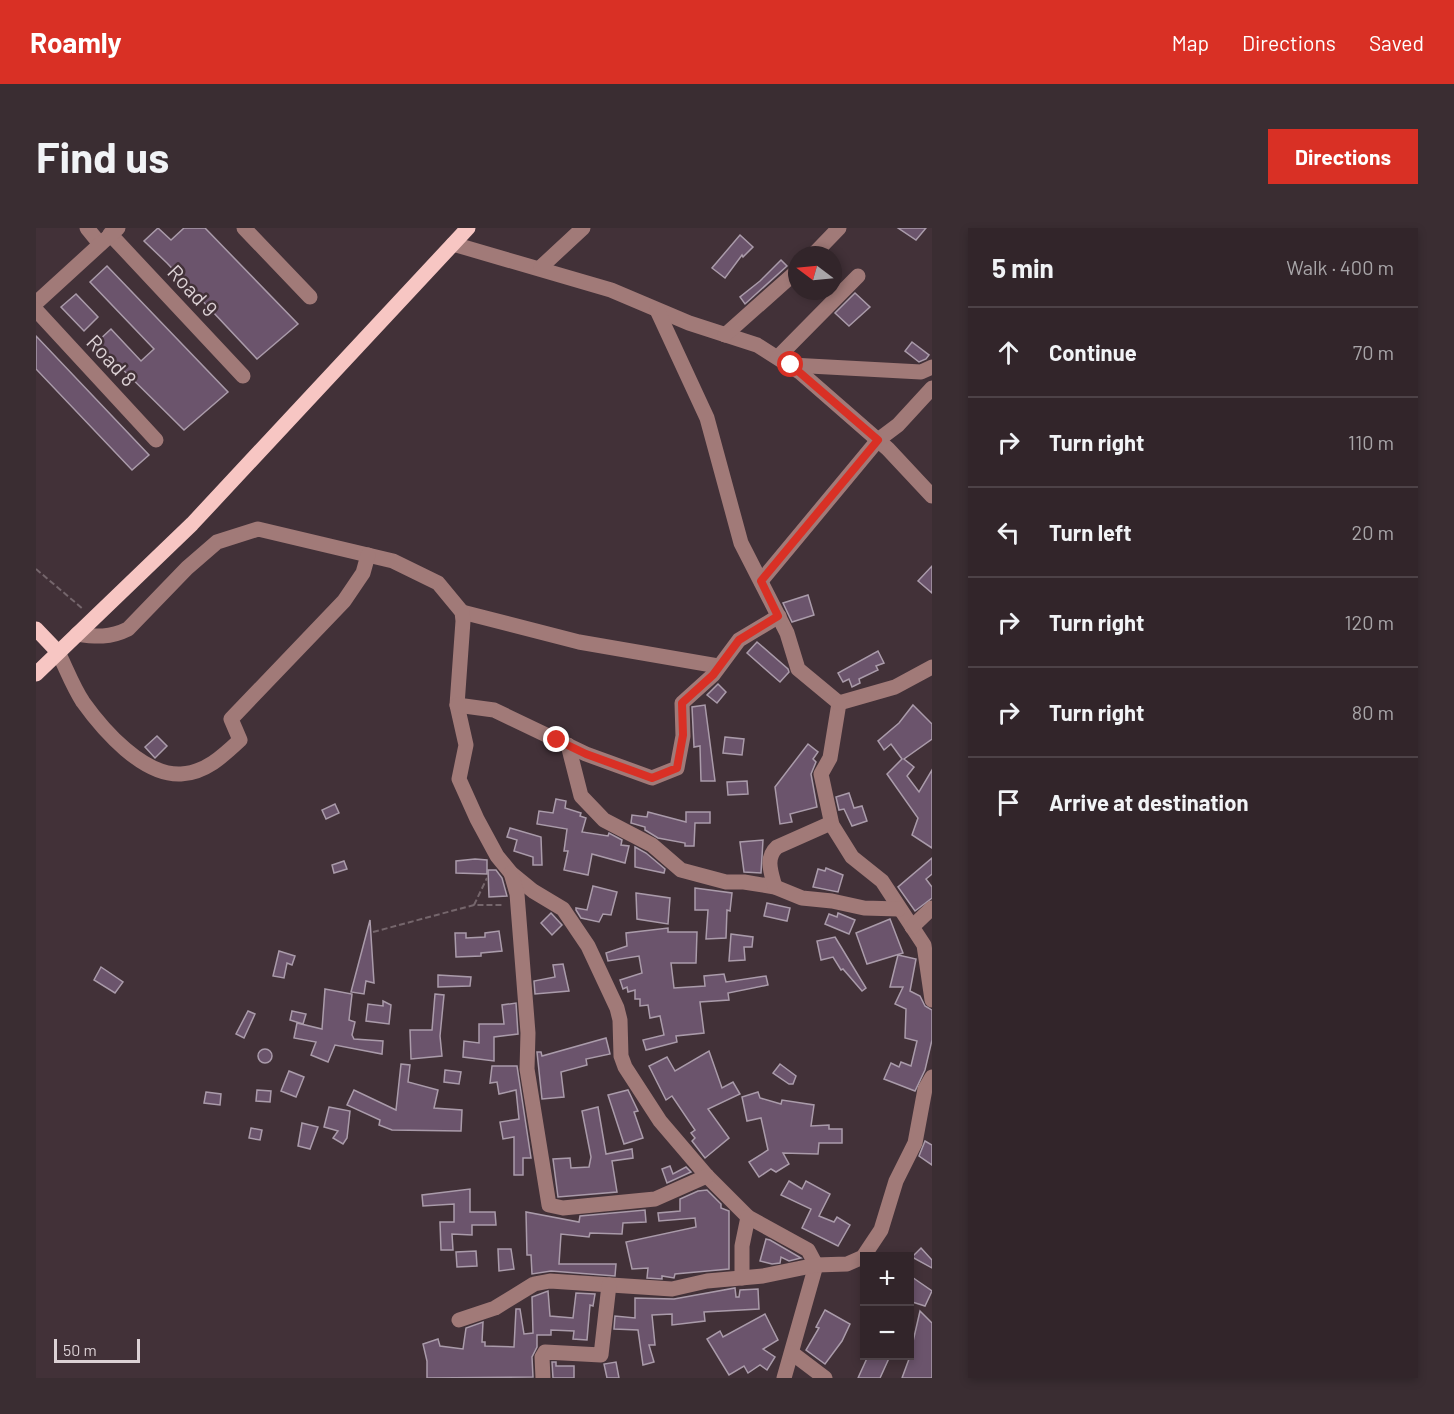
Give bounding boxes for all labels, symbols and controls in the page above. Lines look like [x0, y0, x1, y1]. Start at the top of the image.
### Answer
text: Roamly [30, 25, 122, 59]
text: Map [1172, 30, 1209, 55]
text: Directions [1242, 30, 1336, 55]
text: Saved [1369, 30, 1424, 55]
button: Directions [1268, 129, 1418, 184]
text: Find us [36, 131, 169, 181]
north arrow [788, 246, 842, 300]
text: 5 min [992, 252, 1054, 283]
text: Walk · 400 m [1286, 255, 1394, 279]
street label: Road 9 [163, 259, 223, 321]
street label: Road 8 [82, 329, 142, 391]
icon: ahead [992, 336, 1025, 369]
text: Continue [1049, 339, 1137, 365]
text: 70 m [1353, 340, 1394, 364]
route start [777, 351, 803, 377]
icon: right [992, 426, 1025, 459]
text: Turn right [1049, 429, 1144, 455]
text: 110 m [1348, 430, 1394, 454]
icon: left [992, 516, 1025, 549]
text: Turn left [1049, 519, 1132, 545]
text: 20 m [1351, 520, 1394, 544]
icon: right [992, 606, 1025, 639]
text: Turn right [1049, 609, 1144, 635]
text: 120 m [1344, 610, 1394, 634]
icon: right [992, 696, 1025, 729]
text: Turn right [1049, 699, 1144, 725]
text: 80 m [1352, 700, 1394, 724]
route end [543, 726, 569, 752]
icon: arrive [992, 786, 1025, 819]
text: Arrive at destination [1049, 789, 1248, 815]
map controls [860, 1252, 914, 1360]
button: + [860, 1252, 914, 1306]
button: − [860, 1306, 914, 1360]
scale bar [54, 1336, 140, 1364]
text: 50 m [63, 1340, 97, 1359]

